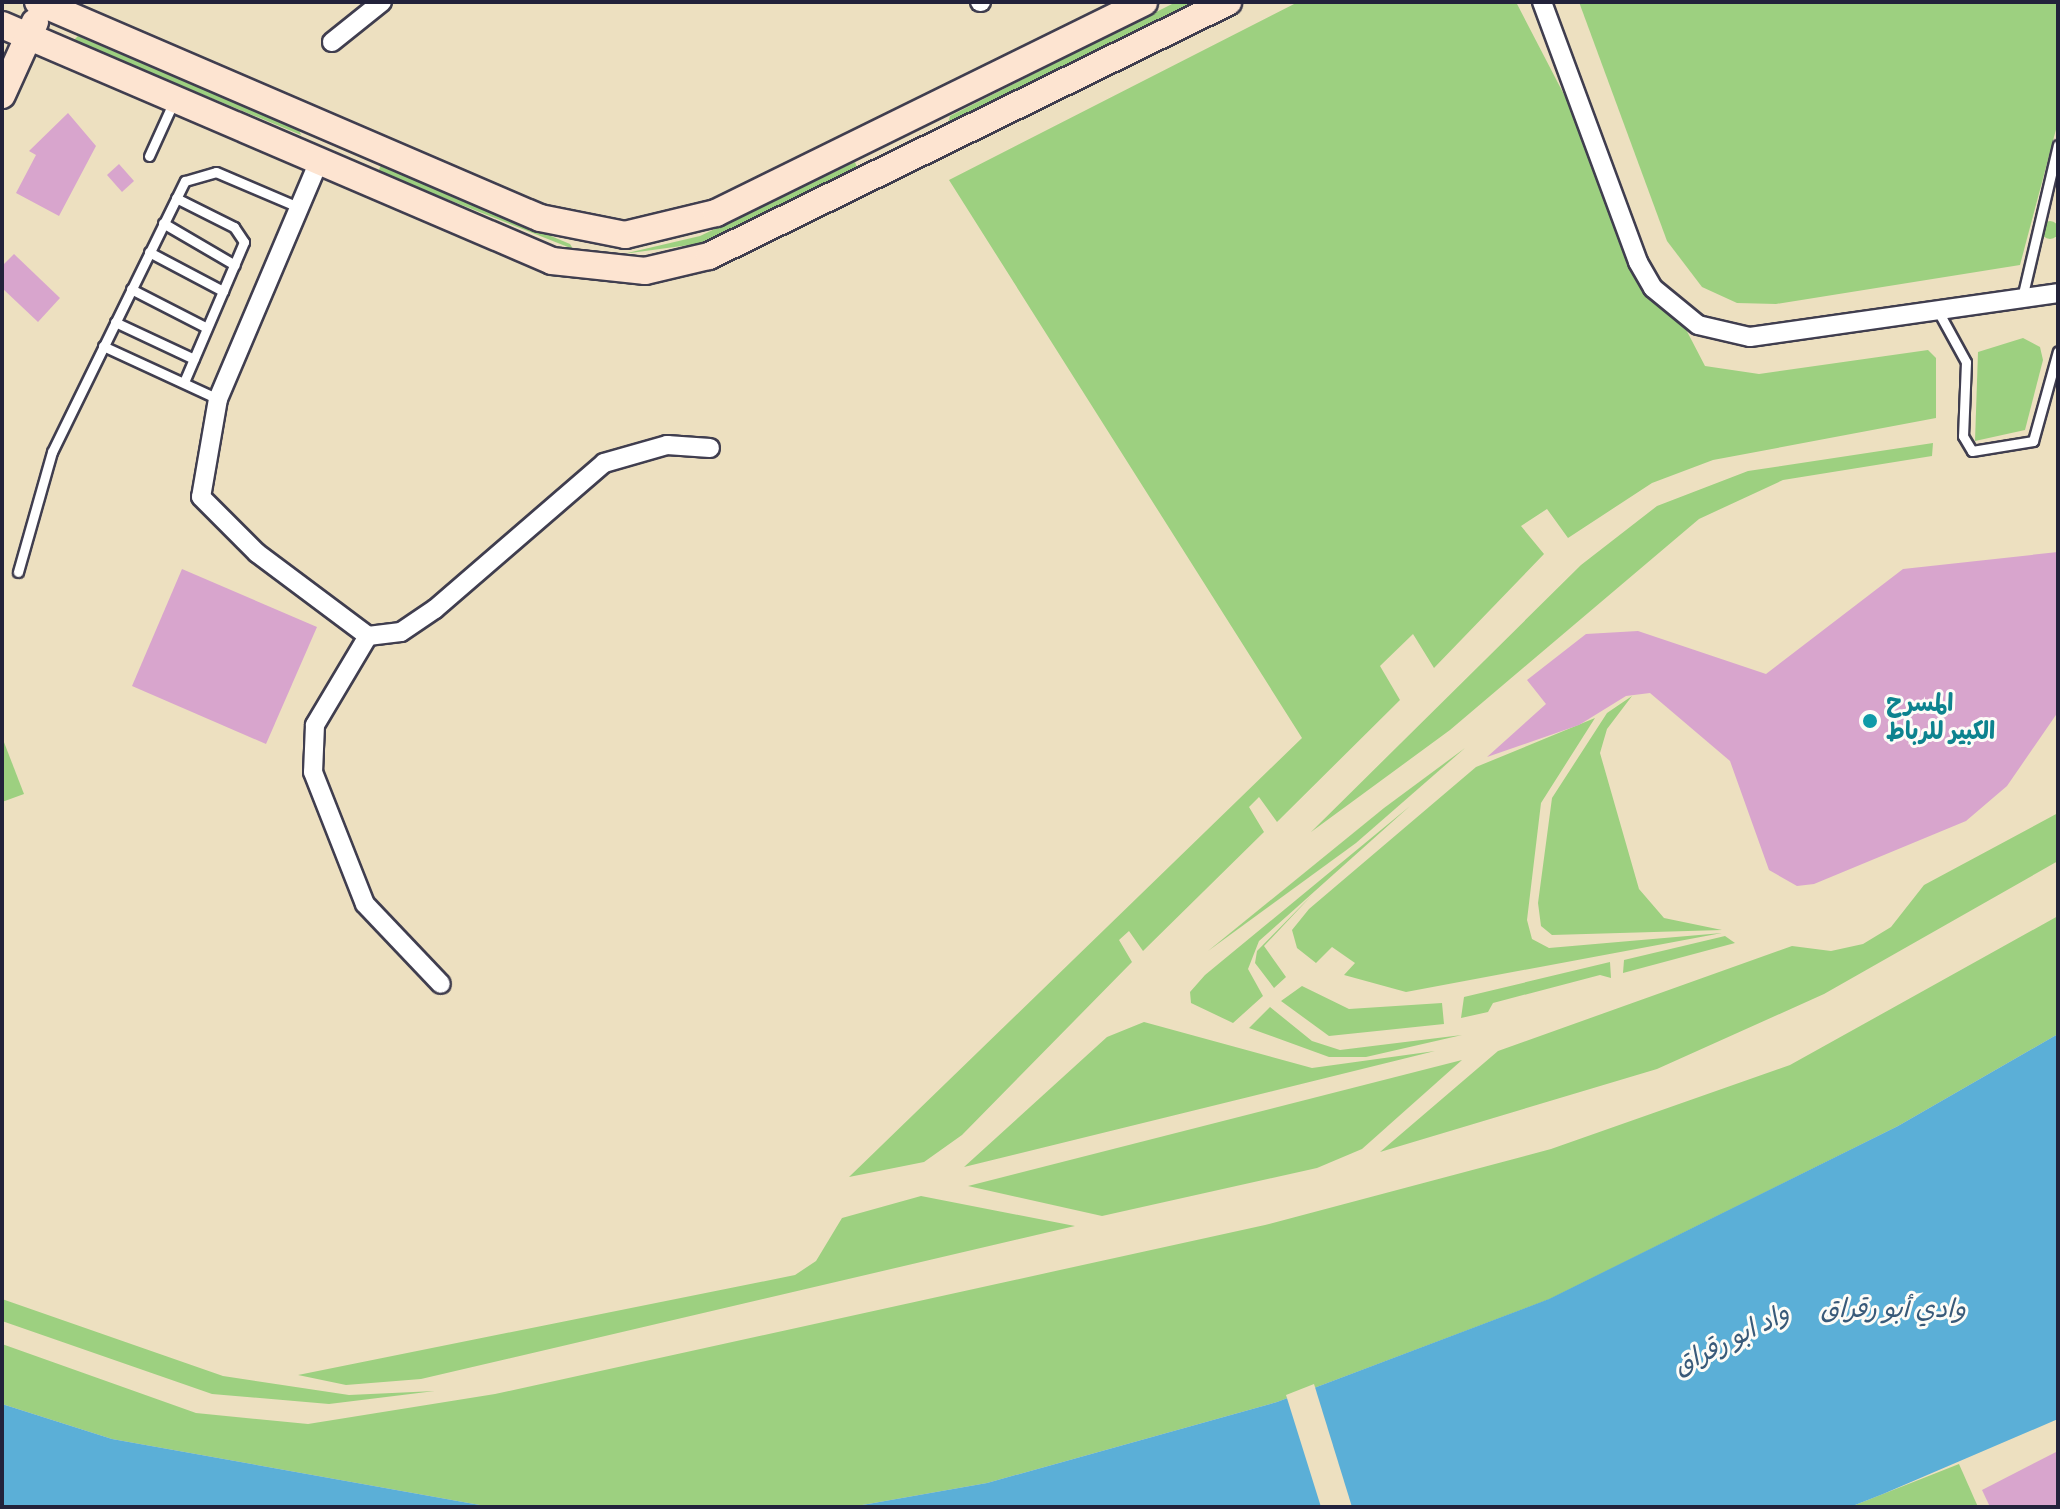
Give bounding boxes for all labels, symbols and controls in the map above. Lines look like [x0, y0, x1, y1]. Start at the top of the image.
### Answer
place label: المسرح الكبير للرباط [1886, 693, 1995, 749]
marker: المسرح الكبير للرباط [1861, 712, 1879, 730]
water label: وادي أبو رقراق [1820, 1297, 1966, 1329]
water label: واد ابو رقراق [1670, 1301, 1796, 1385]

